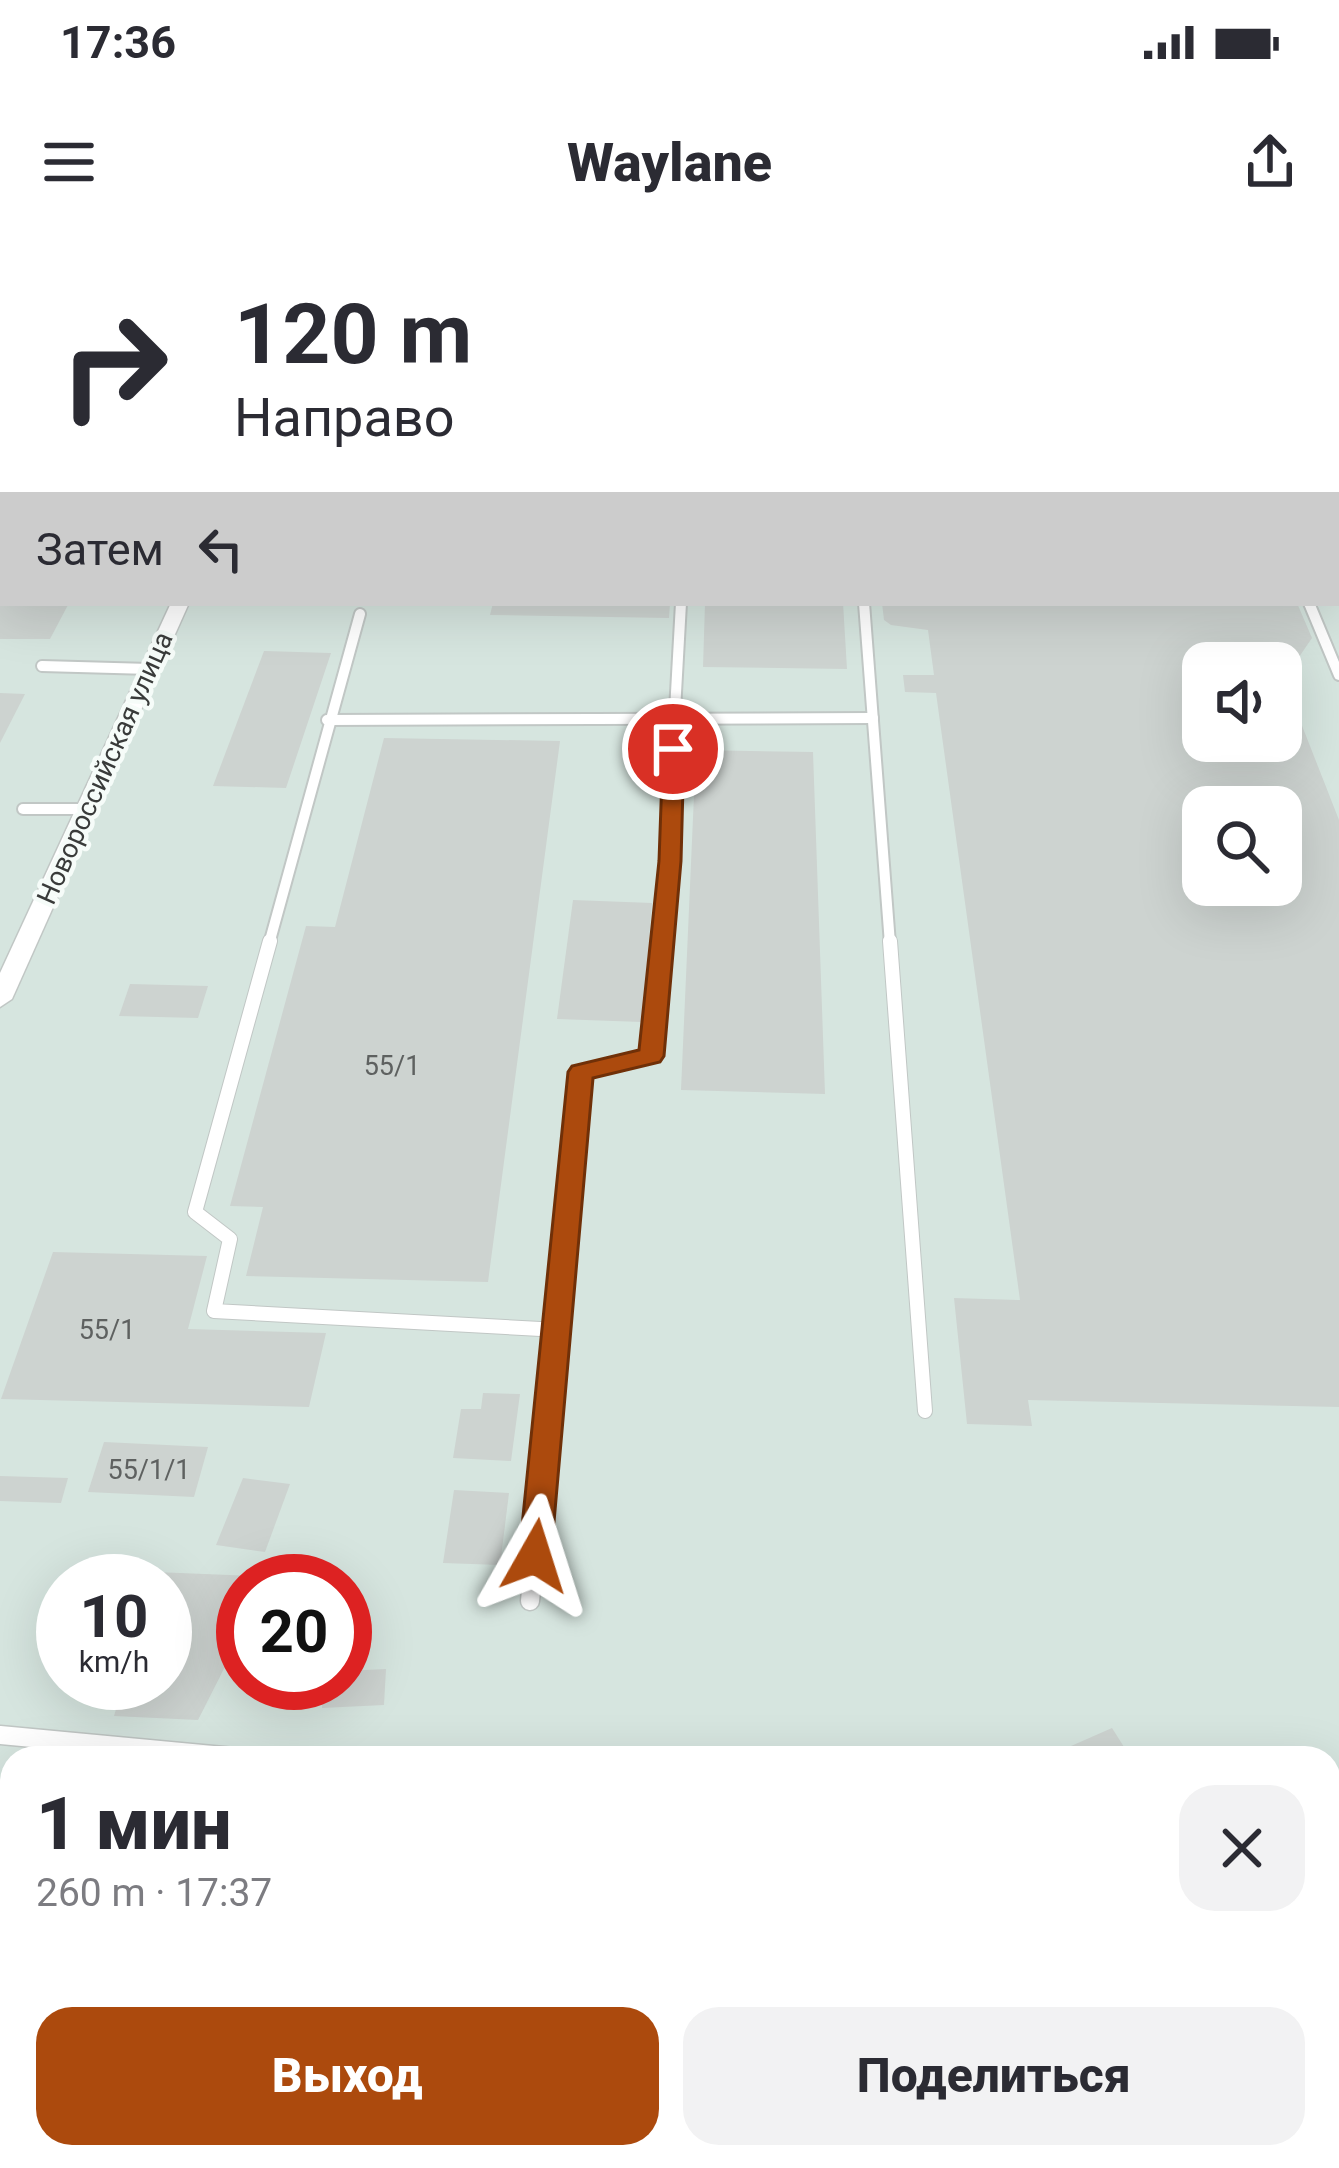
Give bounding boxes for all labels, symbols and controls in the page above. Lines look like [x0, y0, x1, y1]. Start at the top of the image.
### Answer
text: 17:36 [60, 16, 176, 69]
icon: menu [36, 129, 102, 195]
icon: share [1237, 129, 1303, 195]
text: Waylane [567, 131, 772, 194]
text: 120 m [234, 285, 472, 384]
icon: right [36, 288, 192, 444]
text: Направо [234, 386, 454, 449]
icon: left [188, 516, 254, 582]
text: Затем [36, 523, 164, 576]
street label: Новороссийская улица [30, 627, 180, 909]
map controls [1182, 642, 1302, 906]
button: sound [1182, 642, 1302, 762]
pin [622, 698, 724, 800]
icon: arrive [640, 716, 706, 782]
button: search [1182, 786, 1302, 906]
house number: 55/1 [364, 1050, 420, 1082]
house number: 55/1 [79, 1314, 135, 1346]
house number: 55/1/1 [108, 1454, 190, 1486]
position arrow [472, 1493, 598, 1619]
speed limit sign: 20 [216, 1554, 372, 1710]
text: 10 [80, 1581, 148, 1652]
text: km/h [79, 1644, 149, 1679]
text: 1 мин [36, 1782, 232, 1867]
button: close [1179, 1785, 1305, 1911]
text: 260 m · 17:37 [36, 1870, 272, 1916]
button: Выход [36, 2007, 659, 2145]
button: Поделиться [683, 2007, 1305, 2145]

